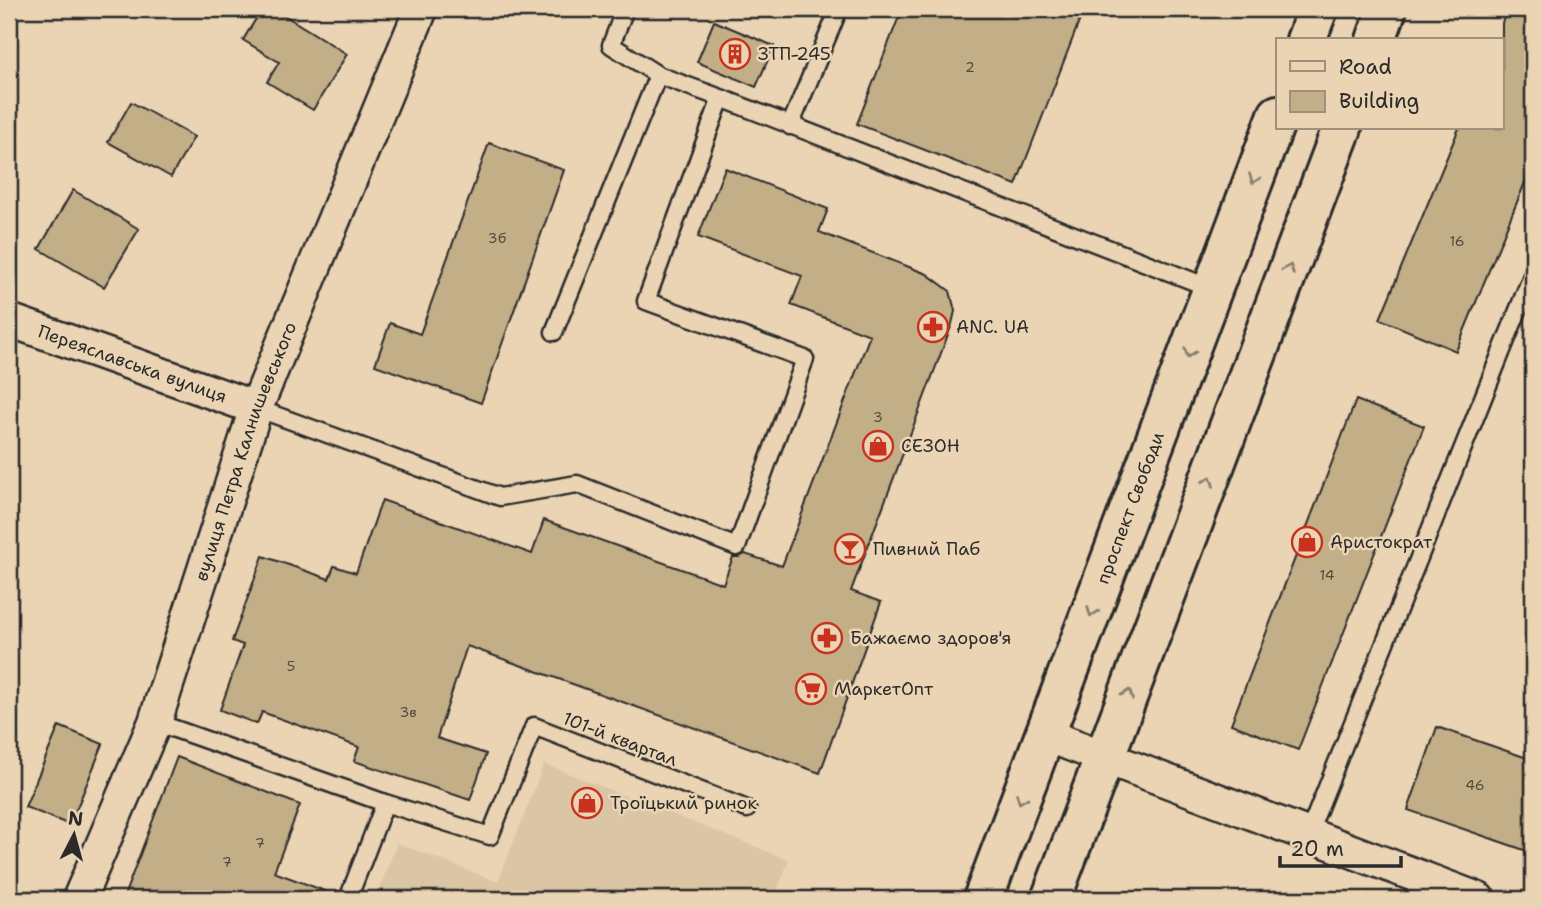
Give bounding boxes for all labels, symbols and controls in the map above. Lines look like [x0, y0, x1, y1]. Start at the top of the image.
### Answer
building icon: ЗТП-245 [718, 37, 752, 71]
legend [1276, 38, 1504, 130]
place label: ЗТП-245 [758, 42, 831, 66]
text: Road [1339, 53, 1392, 81]
house number: 2 [965, 58, 975, 76]
text: Building [1339, 87, 1419, 115]
one-way arrow [1248, 173, 1262, 185]
house number: 3б [488, 229, 506, 247]
house number: 16 [1449, 232, 1465, 250]
one-way arrow [1281, 263, 1295, 275]
pharmacy icon: ANC. UA [916, 310, 950, 344]
place label: ANC. UA [956, 315, 1029, 339]
street label: вулиця Петра Калнишевського [189, 318, 302, 584]
street label: Переяславська вулиця [35, 319, 230, 409]
one-way arrow [1183, 347, 1197, 359]
house number: 3 [873, 408, 883, 426]
street label: проспект Свободи [1091, 428, 1170, 587]
shop icon: СЕЗОН [861, 429, 895, 463]
place label: СЕЗОН [901, 434, 960, 458]
one-way arrow [1200, 476, 1214, 488]
shop icon: Аристократ [1290, 525, 1324, 559]
place label: Аристократ [1330, 530, 1433, 554]
bar icon: Пивний Паб [833, 532, 867, 566]
place label: Пивний Паб [873, 537, 980, 561]
house number: 14 [1319, 566, 1335, 584]
one-way arrow [1087, 606, 1101, 618]
pharmacy icon: Бажаємо здоров'я [810, 621, 844, 655]
place label: Бажаємо здоров'я [850, 626, 1011, 650]
house number: 5 [287, 657, 295, 675]
supermarket icon: МаркетОпт [794, 672, 828, 706]
place label: МаркетОпт [834, 677, 934, 701]
one-way arrow [1120, 689, 1134, 701]
house number: 3в [399, 703, 417, 721]
street label: 101-й квартал [559, 706, 681, 772]
house number: 46 [1465, 776, 1485, 794]
shop icon: Троїцький ринок [570, 786, 604, 820]
place label: Троїцький ринок [610, 791, 757, 815]
one-way arrow [1016, 792, 1030, 804]
north arrow [38, 800, 108, 870]
text: N [67, 805, 85, 832]
scale bar [1280, 824, 1400, 868]
house number: 7 [255, 834, 265, 852]
text: 20 m [1290, 835, 1344, 863]
house number: 7 [222, 853, 232, 871]

